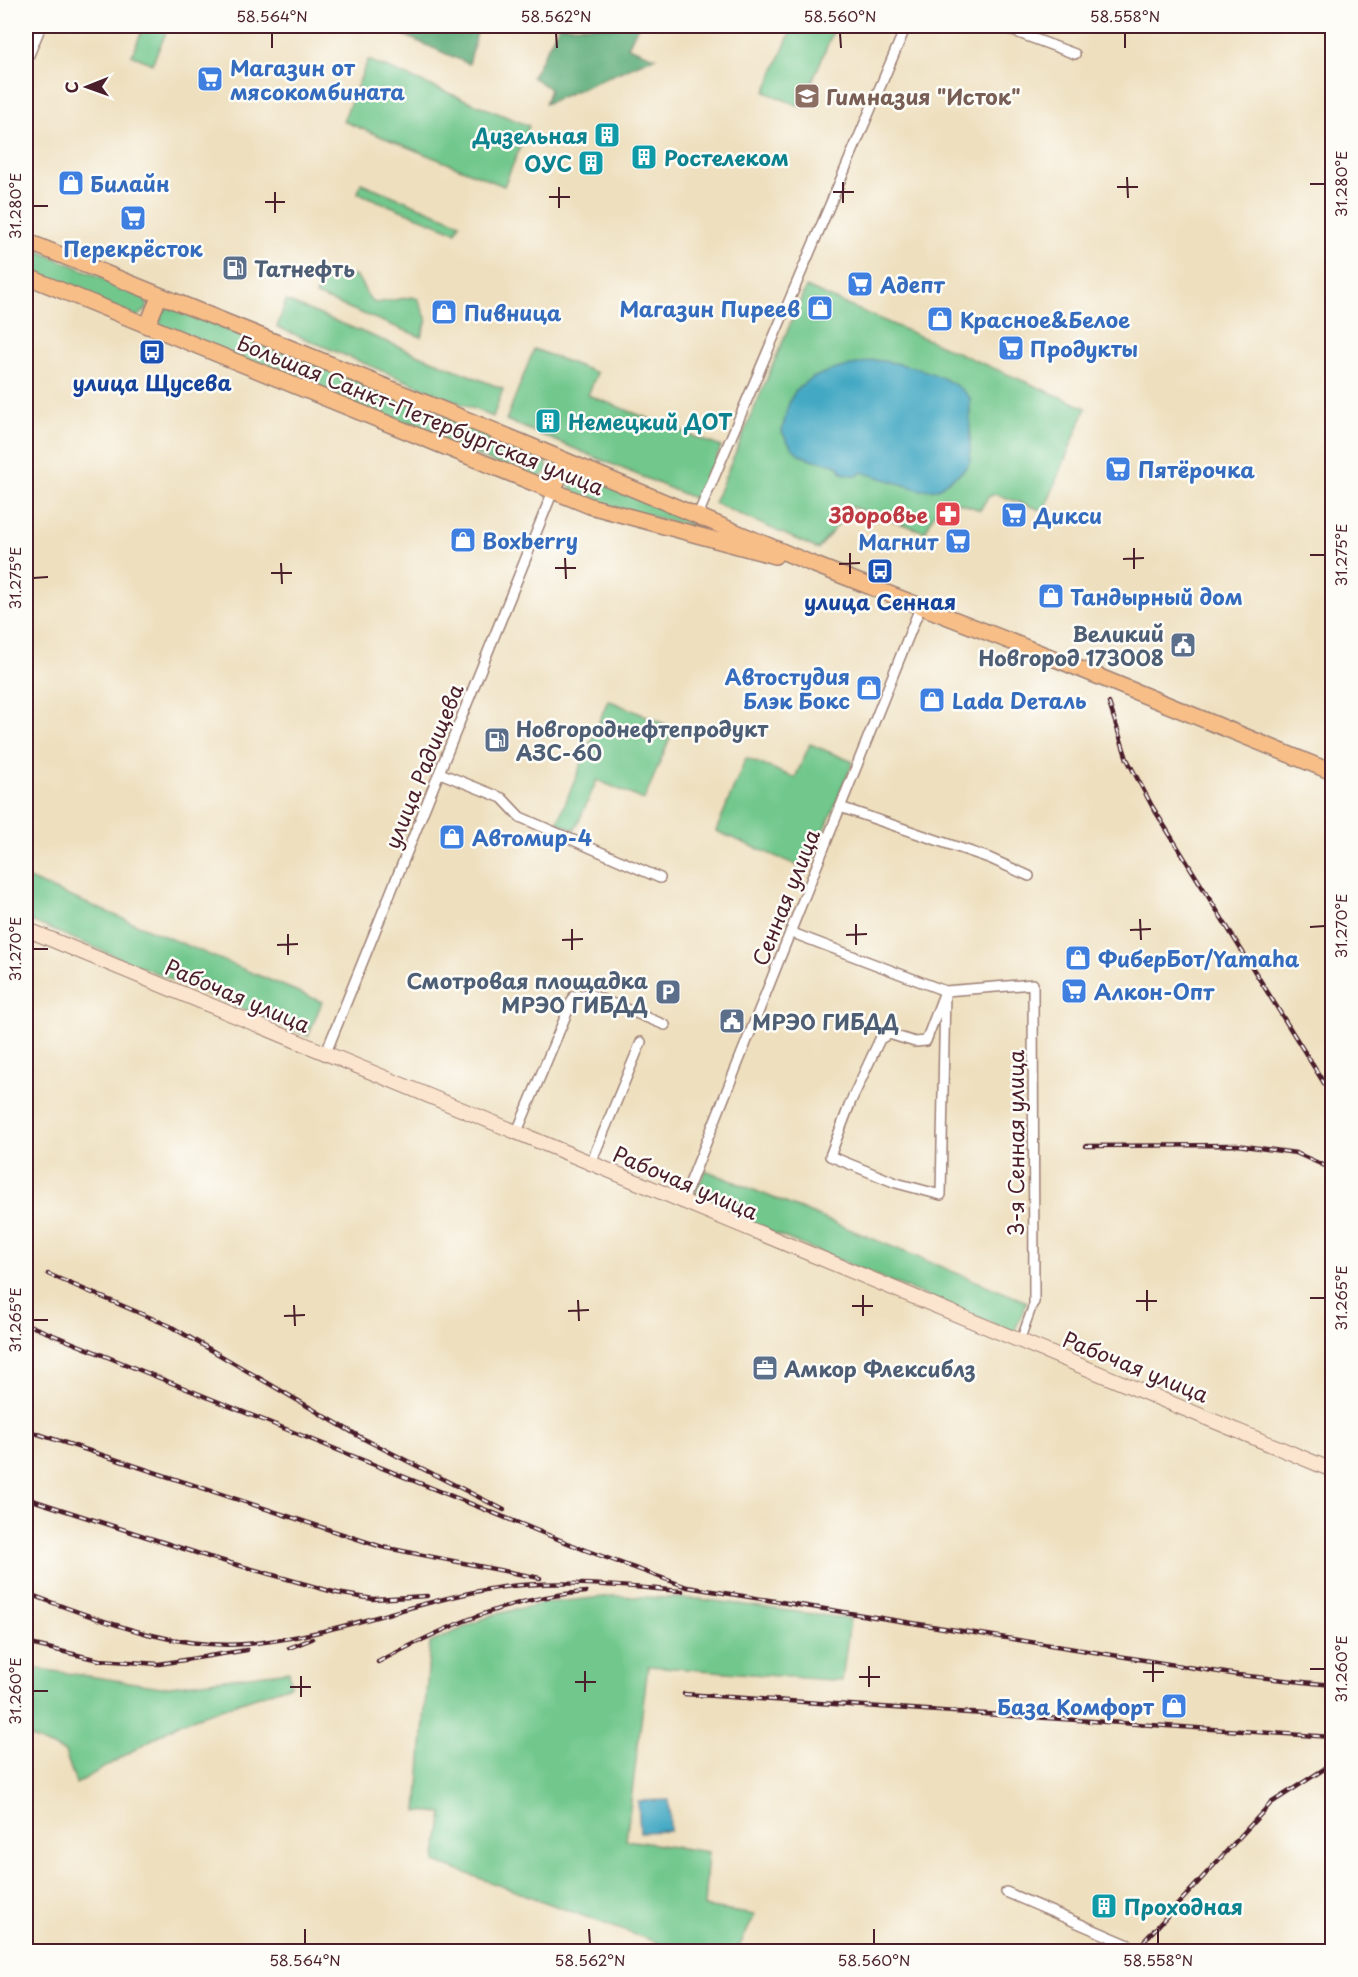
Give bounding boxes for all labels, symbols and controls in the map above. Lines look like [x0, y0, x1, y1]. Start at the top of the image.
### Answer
text: 58.564°N [236, 4, 308, 27]
text: 58.562°N [521, 4, 591, 27]
text: 58.560°N [804, 4, 876, 27]
text: 58.558°N [1090, 4, 1160, 27]
place label: Магазин от мясокомбината [230, 51, 405, 107]
north arrow [57, 57, 117, 117]
supermarket icon: Магазин от мясокомбината [195, 64, 225, 94]
place label: Гимназия "Исток" [826, 80, 1021, 112]
text: С [59, 81, 83, 94]
school or university icon: Гимназия "Исток" [792, 81, 822, 111]
place label: Дизельная [472, 119, 588, 151]
building icon: Дизельная [592, 120, 622, 150]
place label: Ростелеком [664, 141, 789, 173]
building icon: Ростелеком [629, 142, 659, 172]
place label: ОУС [524, 147, 572, 179]
building icon: ОУС [576, 148, 606, 178]
text: 31.280°E [1329, 151, 1352, 217]
place label: Билайн [90, 167, 170, 199]
shop icon: Билайн [56, 168, 86, 198]
text: 31.280°E [3, 173, 26, 239]
supermarket icon: Перекрёсток [118, 203, 148, 233]
place label: Перекрёсток [63, 232, 203, 264]
place label: Татнефть [254, 252, 355, 284]
fuel station icon: Татнефть [220, 253, 250, 283]
place label: Адепт [879, 268, 946, 300]
supermarket icon: Адепт [845, 269, 875, 299]
place label: Магазин Пиреев [620, 292, 800, 324]
shop icon: Магазин Пиреев [805, 293, 835, 323]
place label: Пивница [464, 296, 562, 328]
shop icon: Пивница [429, 297, 459, 327]
place label: Красное&Белое [960, 303, 1130, 335]
shop icon: Красное&Белое [925, 304, 955, 334]
street label: Большая Санкт-Петербургская улица [233, 326, 610, 503]
place label: Продукты [1030, 332, 1138, 364]
supermarket icon: Продукты [996, 333, 1026, 363]
bus stop icon: улица Щусева [137, 337, 167, 367]
place label: улица Щусева [72, 366, 232, 398]
place label: Немецкий ДОТ [568, 405, 733, 437]
building icon: Немецкий ДОТ [533, 406, 563, 436]
place label: Пятёрочка [1138, 453, 1255, 485]
supermarket icon: Пятёрочка [1103, 454, 1133, 484]
place label: Здоровье [828, 498, 928, 530]
pharmacy icon: Здоровье [933, 499, 963, 529]
place label: Дикси [1033, 499, 1102, 531]
supermarket icon: Дикси [999, 500, 1029, 530]
place label: Boxberry [482, 524, 578, 556]
text: 31.275°E [1329, 524, 1352, 586]
shop icon: Boxberry [448, 525, 478, 555]
place label: Магнит [858, 525, 939, 557]
supermarket icon: Магнит [943, 526, 973, 556]
text: 31.275°E [3, 547, 26, 609]
bus stop icon: улица Сенная [865, 556, 895, 586]
place label: Тандырный дом [1070, 580, 1243, 612]
shop icon: Тандырный дом [1036, 581, 1066, 611]
place label: улица Сенная [804, 585, 956, 617]
place label: Великий Новгород 173008 [979, 617, 1164, 673]
public building icon: Великий Новгород 173008 [1168, 630, 1198, 660]
place label: Автостудия Блэк Бокс [725, 660, 850, 716]
shop icon: Автостудия Блэк Бокс [854, 673, 884, 703]
street label: улица Радищева [375, 679, 471, 853]
place label: Lada Dеталь [952, 684, 1087, 716]
shop icon: Lada Dеталь [917, 685, 947, 715]
place label: Новгороднефтепродукт АЗС-60 [516, 712, 769, 768]
fuel station icon: Новгороднефтепродукт АЗС-60 [482, 725, 512, 755]
place label: Автомир-4 [472, 821, 592, 853]
shop icon: Автомир-4 [437, 822, 467, 852]
street label: Сенная улица [743, 823, 827, 970]
text: 31.270°E [1329, 894, 1352, 958]
text: 31.270°E [3, 917, 26, 981]
place label: ФиберБот/Yamaha [1098, 942, 1300, 974]
shop icon: ФиберБот/Yamaha [1063, 943, 1093, 973]
street label: Рабочая улица [161, 950, 316, 1040]
place label: Смотровая площадка МРЭО ГИБДД [406, 964, 648, 1020]
place label: Алкон-Опт [1094, 975, 1215, 1007]
supermarket icon: Алкон-Опт [1059, 976, 1089, 1006]
parking icon: Смотровая площадка МРЭО ГИБДД [653, 977, 683, 1007]
place label: МРЭО ГИБДД [752, 1005, 899, 1037]
public building icon: МРЭО ГИБДД [717, 1006, 747, 1036]
street label: 3-я Сенная улица [999, 1049, 1031, 1236]
street label: Рабочая улица [609, 1137, 764, 1227]
text: 31.265°E [1329, 1265, 1352, 1331]
text: 31.265°E [3, 1287, 26, 1353]
street label: Рабочая улица [1058, 1322, 1214, 1410]
place label: Амкор Флексиблз [783, 1352, 976, 1384]
office icon: Амкор Флексиблз [750, 1353, 780, 1383]
text: 31.260°E [1329, 1635, 1352, 1703]
text: 31.260°E [3, 1657, 26, 1725]
place label: База Комфорт [997, 1690, 1155, 1722]
shop icon: База Комфорт [1159, 1691, 1189, 1721]
place label: Проходная [1124, 1890, 1243, 1922]
building icon: Проходная [1089, 1891, 1119, 1921]
text: 58.564°N [269, 1948, 341, 1971]
text: 58.562°N [555, 1948, 625, 1971]
text: 58.560°N [838, 1948, 910, 1971]
text: 58.558°N [1123, 1948, 1193, 1971]

